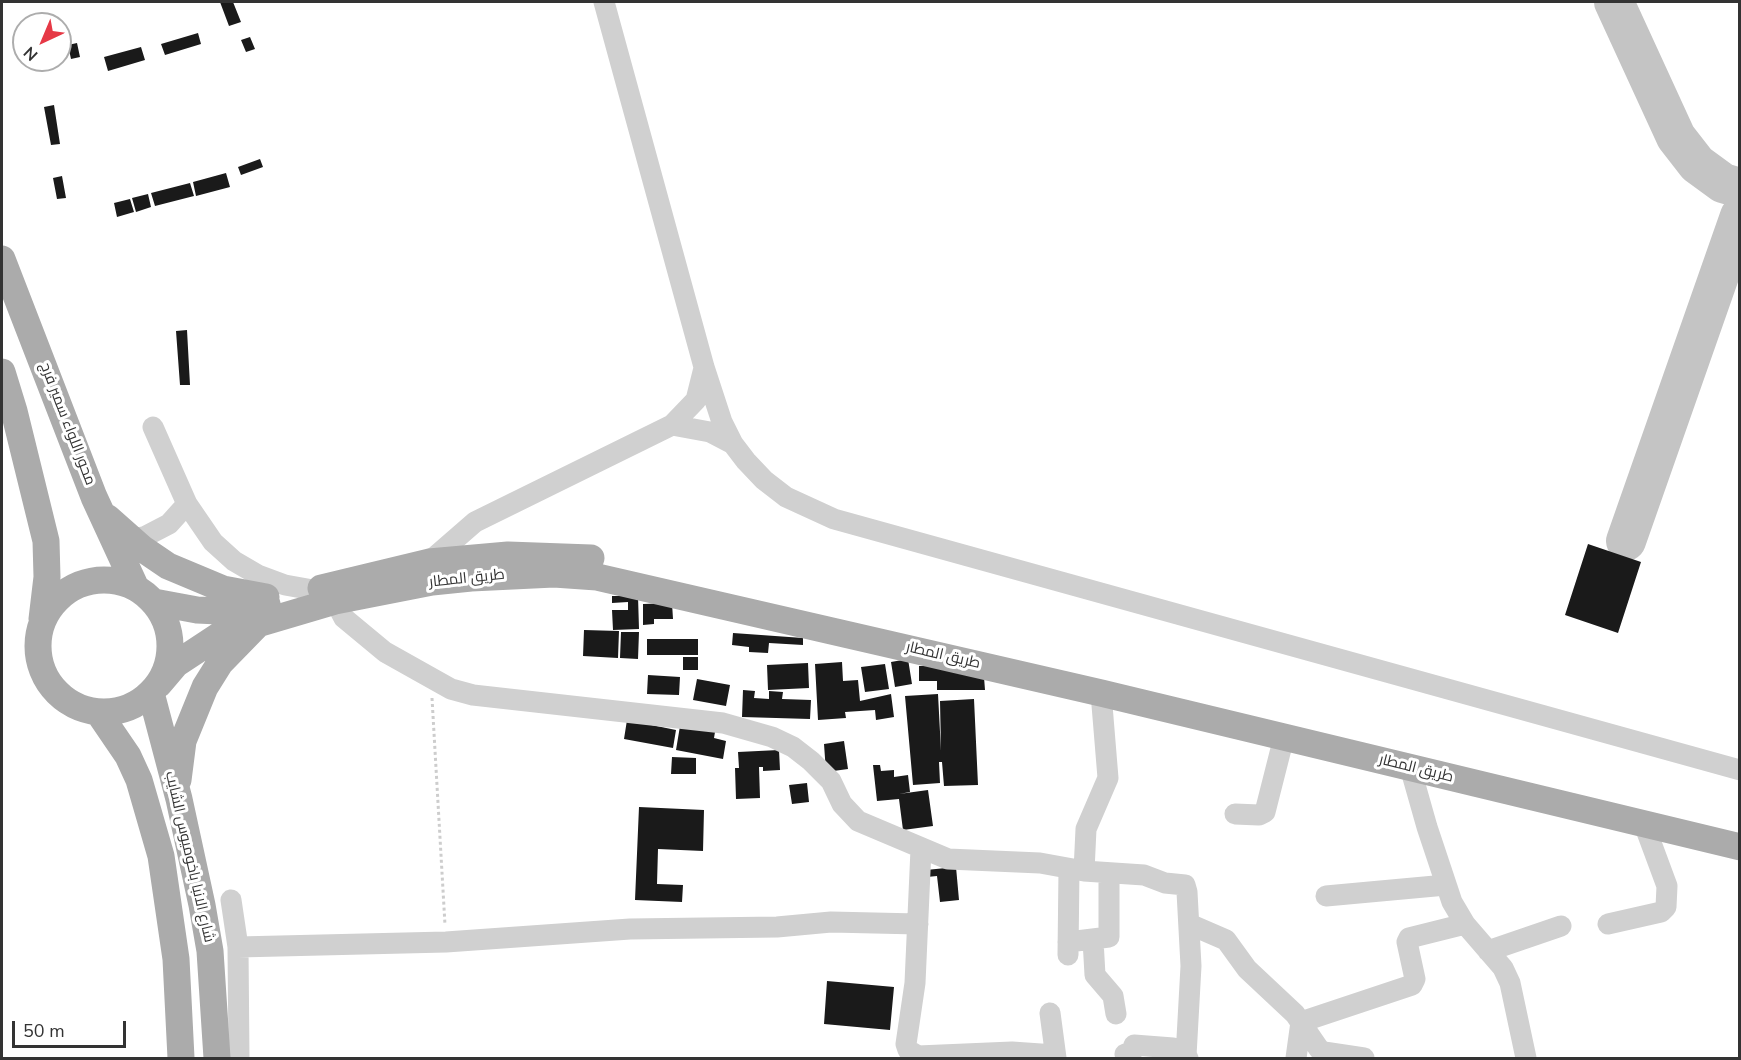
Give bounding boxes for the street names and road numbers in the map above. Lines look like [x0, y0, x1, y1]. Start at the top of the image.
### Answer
street label: محور اللواء سمير فرج [35, 360, 99, 488]
street label: طريق المطار [428, 566, 506, 592]
street label: طريق المطار [904, 639, 982, 673]
street label: طريق المطار [1377, 751, 1455, 787]
street label: شارع الانبا باخوميوس الشايب [161, 770, 217, 944]

